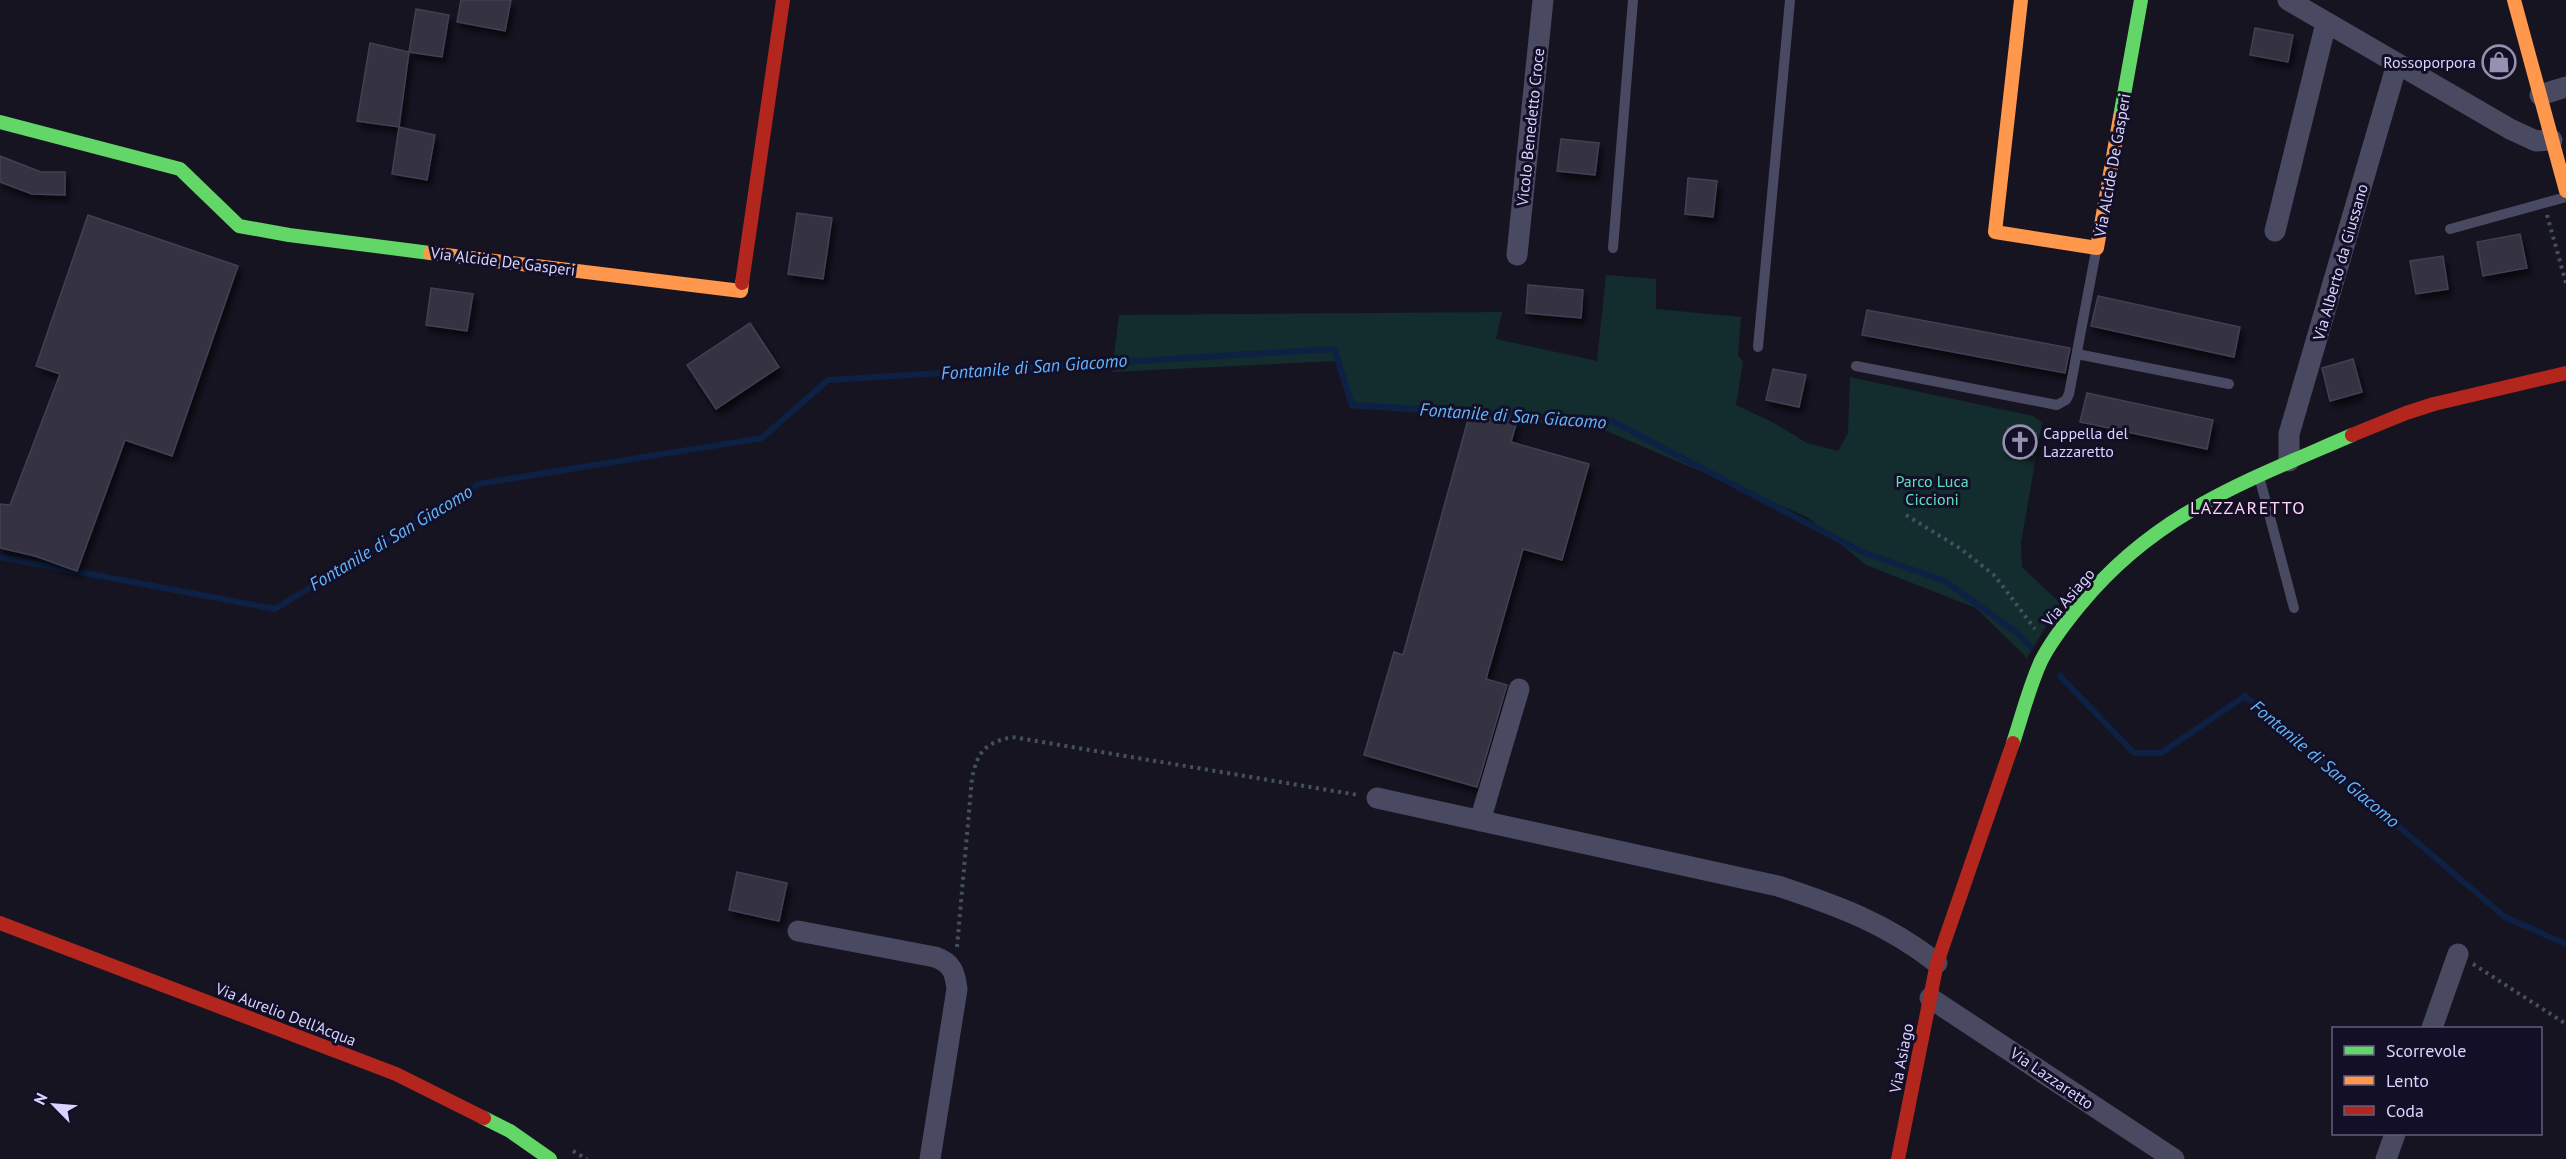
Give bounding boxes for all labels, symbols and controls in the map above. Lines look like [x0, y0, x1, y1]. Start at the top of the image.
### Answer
shop icon: Rossoporpora [2481, 44, 2517, 80]
street label: Vicolo Benedetto Croce [1512, 47, 1548, 208]
place label: Rossoporpora [2383, 52, 2476, 72]
street label: Via Alcide De Gasperi [2089, 92, 2134, 239]
street label: Via Alberto da Giussano [2308, 181, 2372, 344]
street label: Via Alcide De Gasperi [429, 242, 576, 280]
water label: Fontanile di San Giacomo [940, 349, 1128, 384]
water label: Fontanile di San Giacomo [1419, 398, 1607, 433]
place label: Cappella del Lazzaretto [2043, 423, 2129, 461]
church icon: Cappella del Lazzaretto [2002, 424, 2038, 460]
park label: Parco Luca Ciccioni [1895, 471, 1969, 509]
water label: Fontanile di San Giacomo [305, 480, 477, 596]
district label: LAZZARETTO [2190, 496, 2306, 519]
street label: Via Asiago [2037, 564, 2099, 631]
water label: Fontanile di San Giacomo [2246, 695, 2404, 833]
street label: Via Aurelio Dell'Acqua [212, 978, 359, 1050]
street label: Via Asiago [1884, 1021, 1918, 1096]
legend [2332, 1027, 2542, 1135]
text: Scorrevole [2386, 1039, 2466, 1062]
street label: Via Lazzaretto [2006, 1042, 2098, 1113]
text: Lento [2386, 1069, 2429, 1092]
north arrow [24, 1075, 84, 1135]
text: N [29, 1090, 52, 1108]
text: Coda [2386, 1099, 2424, 1122]

